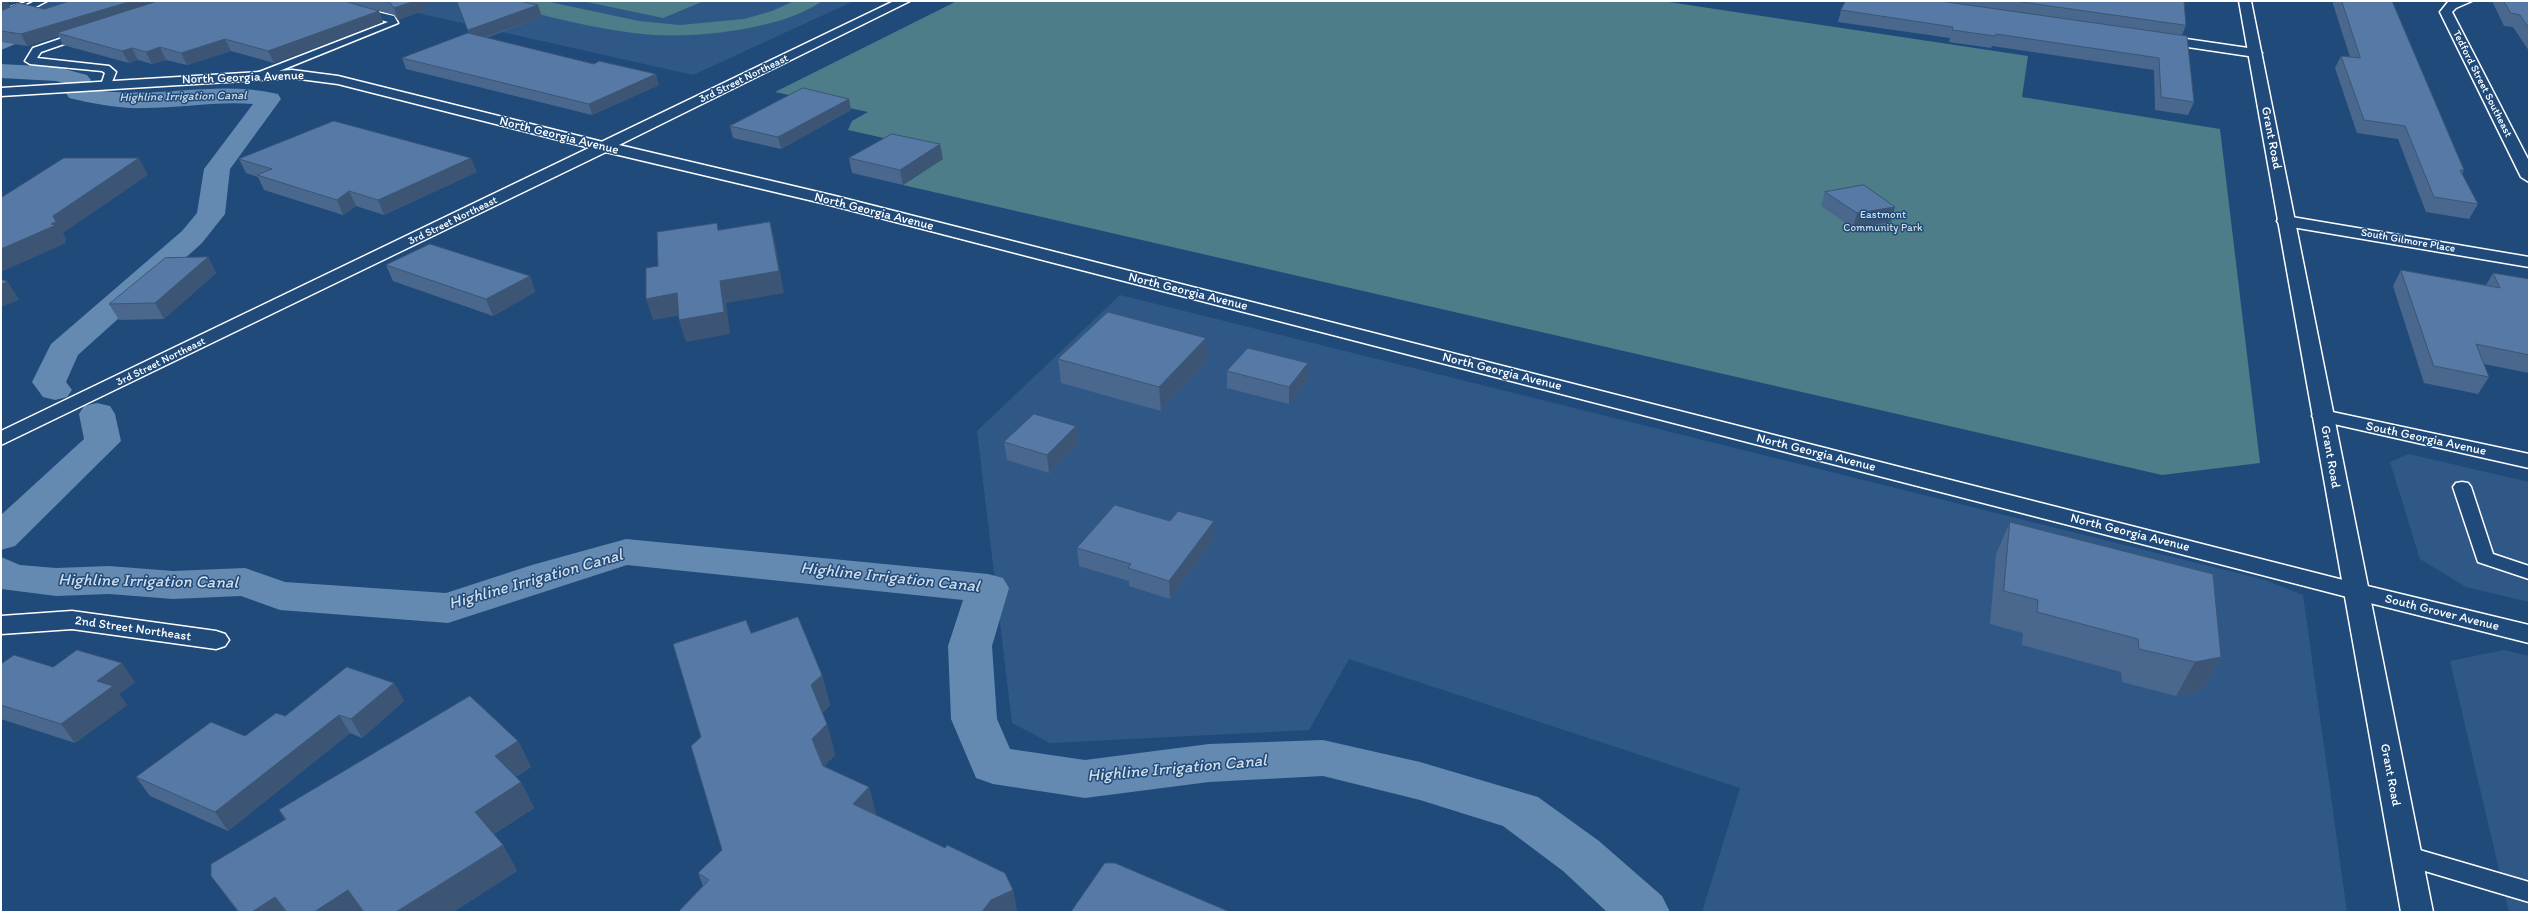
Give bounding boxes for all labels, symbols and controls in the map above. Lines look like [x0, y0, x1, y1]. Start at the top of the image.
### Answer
street label: Tedford Street Southeast [2449, 28, 2515, 140]
street label: 3rd Street Northeast [697, 52, 791, 106]
street label: North Georgia Avenue [182, 68, 304, 88]
water label: Highline Irrigation Canal [119, 89, 247, 105]
street label: Grant Road [2257, 105, 2285, 171]
street label: North Georgia Avenue [498, 114, 620, 158]
street label: North Georgia Avenue [813, 190, 935, 234]
street label: 3rd Street Northeast [406, 194, 500, 248]
park label: Eastmont Community Park [1843, 208, 1923, 234]
street label: South Gilmore Place [2360, 226, 2456, 256]
street label: North Georgia Avenue [1127, 270, 1249, 314]
street label: 3rd Street Northeast [114, 335, 208, 389]
street label: North Georgia Avenue [1441, 350, 1563, 394]
street label: South Georgia Avenue [2364, 419, 2488, 459]
street label: Grant Road [2317, 424, 2343, 490]
street label: North Georgia Avenue [1755, 431, 1877, 475]
street label: North Georgia Avenue [2069, 511, 2191, 555]
water label: Highline Irrigation Canal [447, 545, 625, 615]
water label: Highline Irrigation Canal [799, 558, 981, 598]
water label: Highline Irrigation Canal [58, 570, 238, 594]
street label: South Grover Avenue [2383, 591, 2501, 635]
street label: 2nd Street Northeast [74, 613, 192, 645]
street label: Grant Road [2376, 742, 2404, 808]
water label: Highline Irrigation Canal [1086, 751, 1268, 787]

